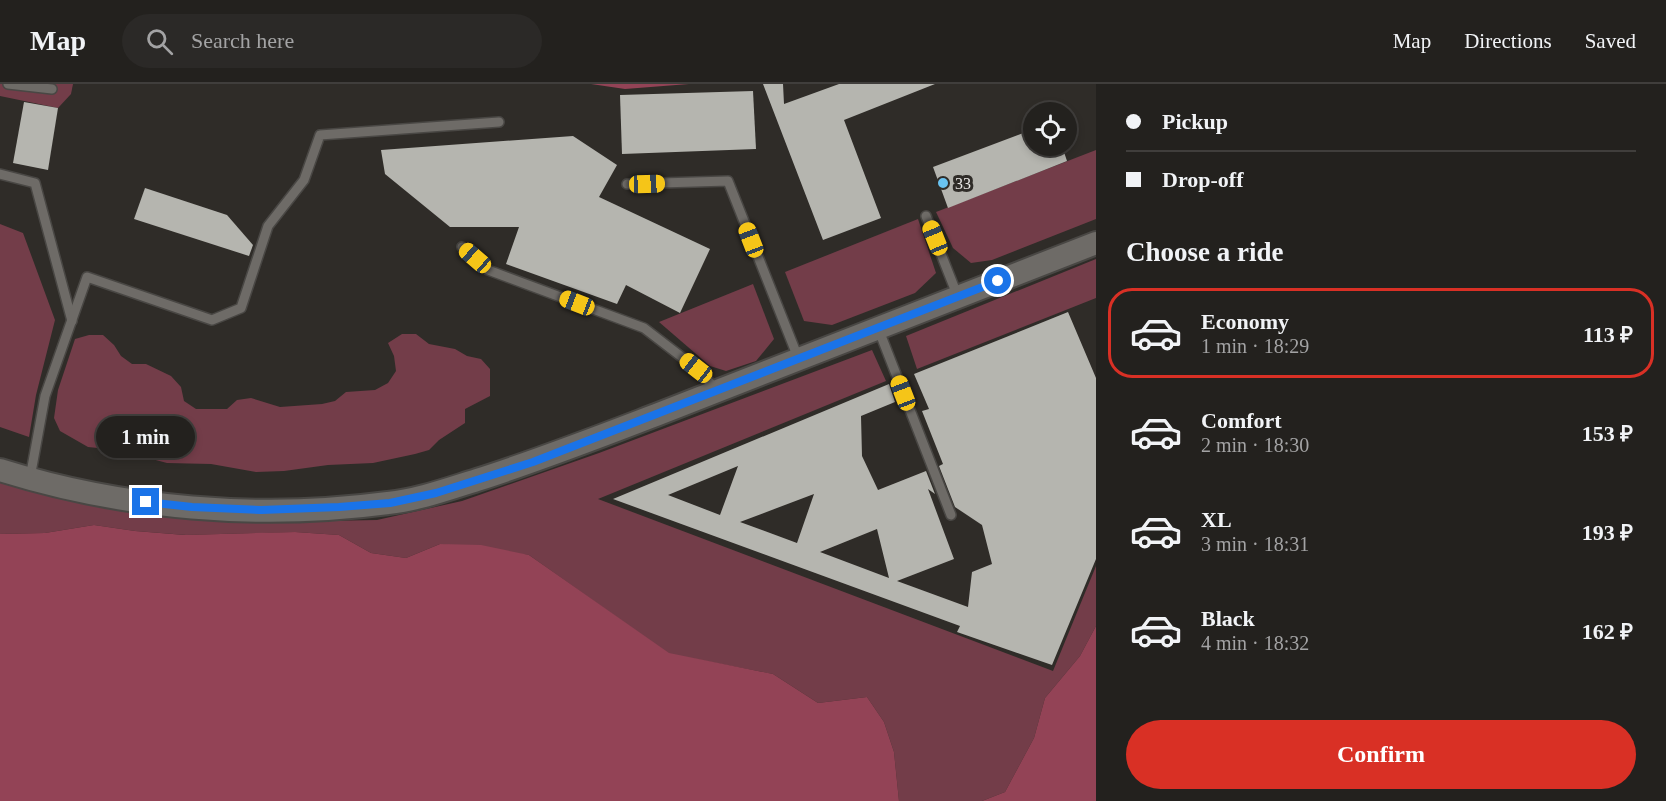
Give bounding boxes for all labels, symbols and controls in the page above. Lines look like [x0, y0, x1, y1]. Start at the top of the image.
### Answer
search box [122, 14, 542, 68]
text: Map [30, 25, 86, 56]
icon: search [143, 25, 176, 58]
text: Search here [191, 28, 294, 53]
text: Map [1393, 29, 1431, 53]
text: Directions [1464, 29, 1552, 53]
text: Saved [1585, 29, 1636, 53]
map controls [1023, 102, 1077, 156]
button: locate [1023, 102, 1077, 156]
text: Pickup [1162, 109, 1228, 134]
text: Drop-off [1162, 167, 1243, 192]
car [629, 174, 665, 194]
place label: 33 [955, 175, 971, 192]
marker: 33 [936, 176, 950, 190]
car [920, 218, 950, 258]
car [736, 220, 766, 260]
text: Choose a ride [1126, 237, 1284, 267]
car [456, 239, 494, 277]
route start [984, 267, 1011, 294]
car [557, 288, 597, 318]
icon: car [1129, 306, 1183, 360]
text: Economy [1201, 309, 1289, 334]
text: 113 ₽ [1583, 322, 1633, 347]
text: 1 min · 18:29 [1201, 335, 1309, 357]
car [676, 350, 716, 386]
car [888, 373, 918, 413]
icon: car [1129, 405, 1183, 459]
text: Comfort [1201, 408, 1282, 433]
callout: 1 min [96, 415, 195, 457]
text: 153 ₽ [1582, 421, 1633, 446]
text: 1 min [121, 426, 170, 448]
text: 2 min · 18:30 [1201, 434, 1309, 456]
route end [132, 488, 159, 515]
icon: car [1129, 504, 1183, 558]
text: XL [1201, 507, 1232, 532]
text: 193 ₽ [1582, 520, 1633, 545]
text: 3 min · 18:31 [1201, 533, 1309, 555]
icon: car [1129, 603, 1183, 657]
text: Black [1201, 606, 1255, 631]
text: 162 ₽ [1582, 619, 1633, 644]
text: 4 min · 18:32 [1201, 632, 1309, 654]
button: Confirm [1126, 720, 1636, 789]

